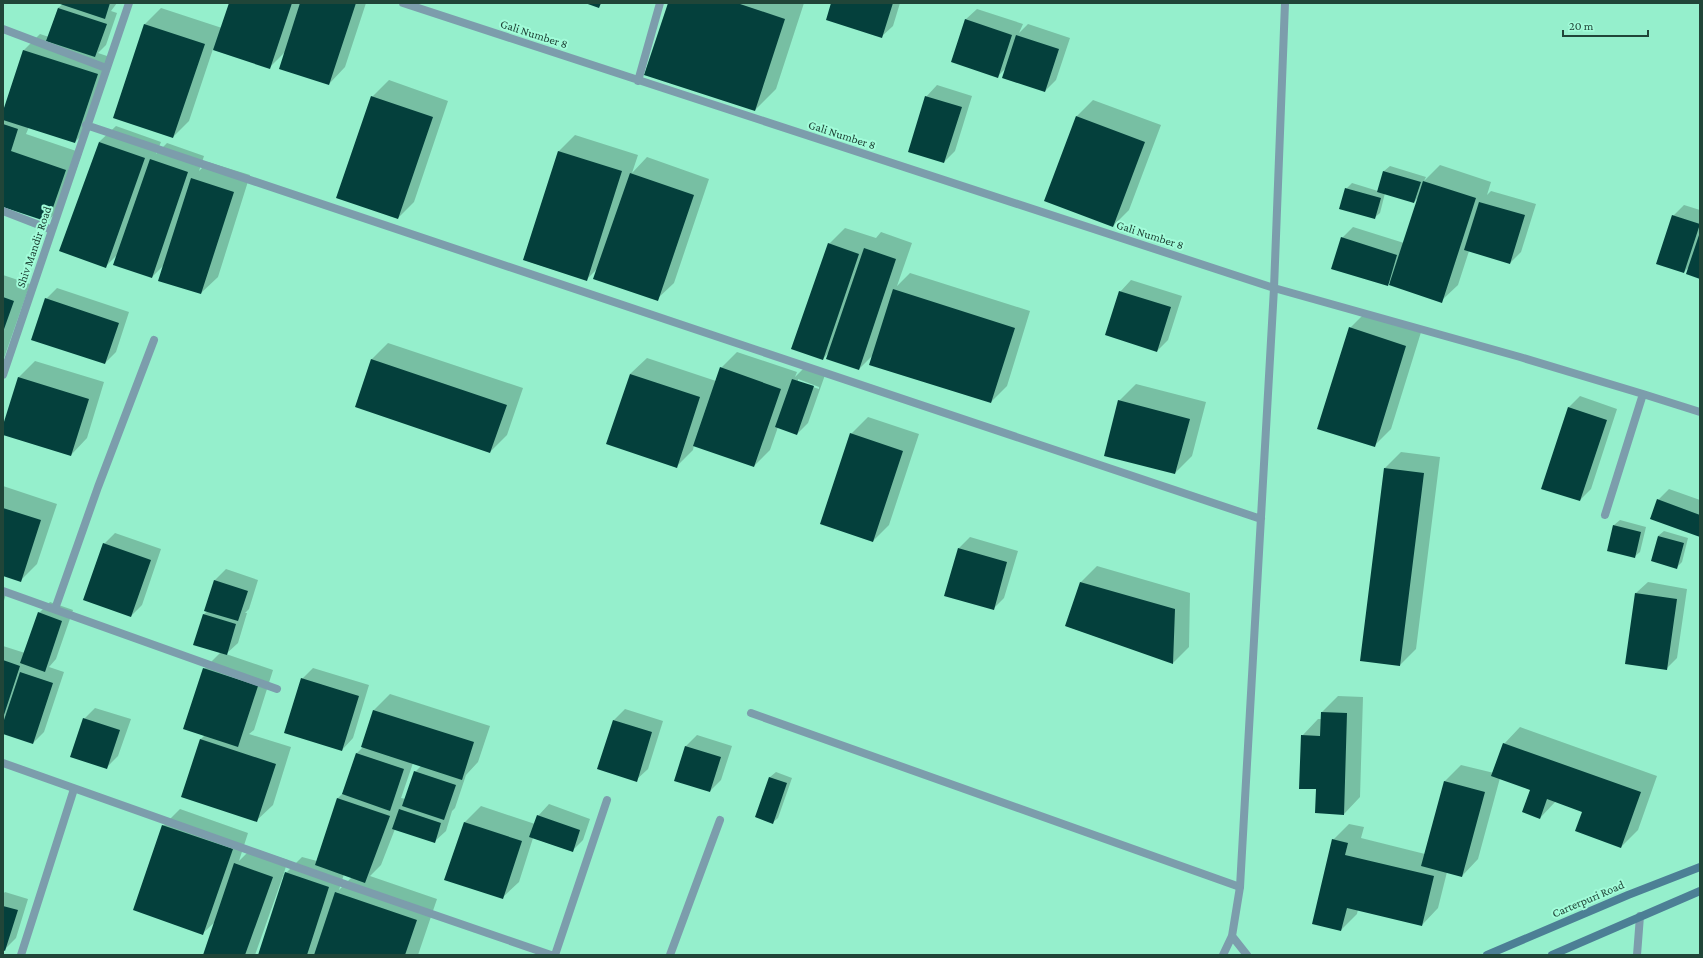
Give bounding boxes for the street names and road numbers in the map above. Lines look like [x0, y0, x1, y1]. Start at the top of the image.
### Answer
street label: Gali Number 8 [499, 17, 569, 51]
street label: Gali Number 8 [807, 118, 877, 152]
street label: Shiv Mandir Road [14, 204, 55, 290]
street label: Gali Number 8 [1115, 218, 1185, 252]
street label: Carterpuri Road [1550, 877, 1627, 920]

